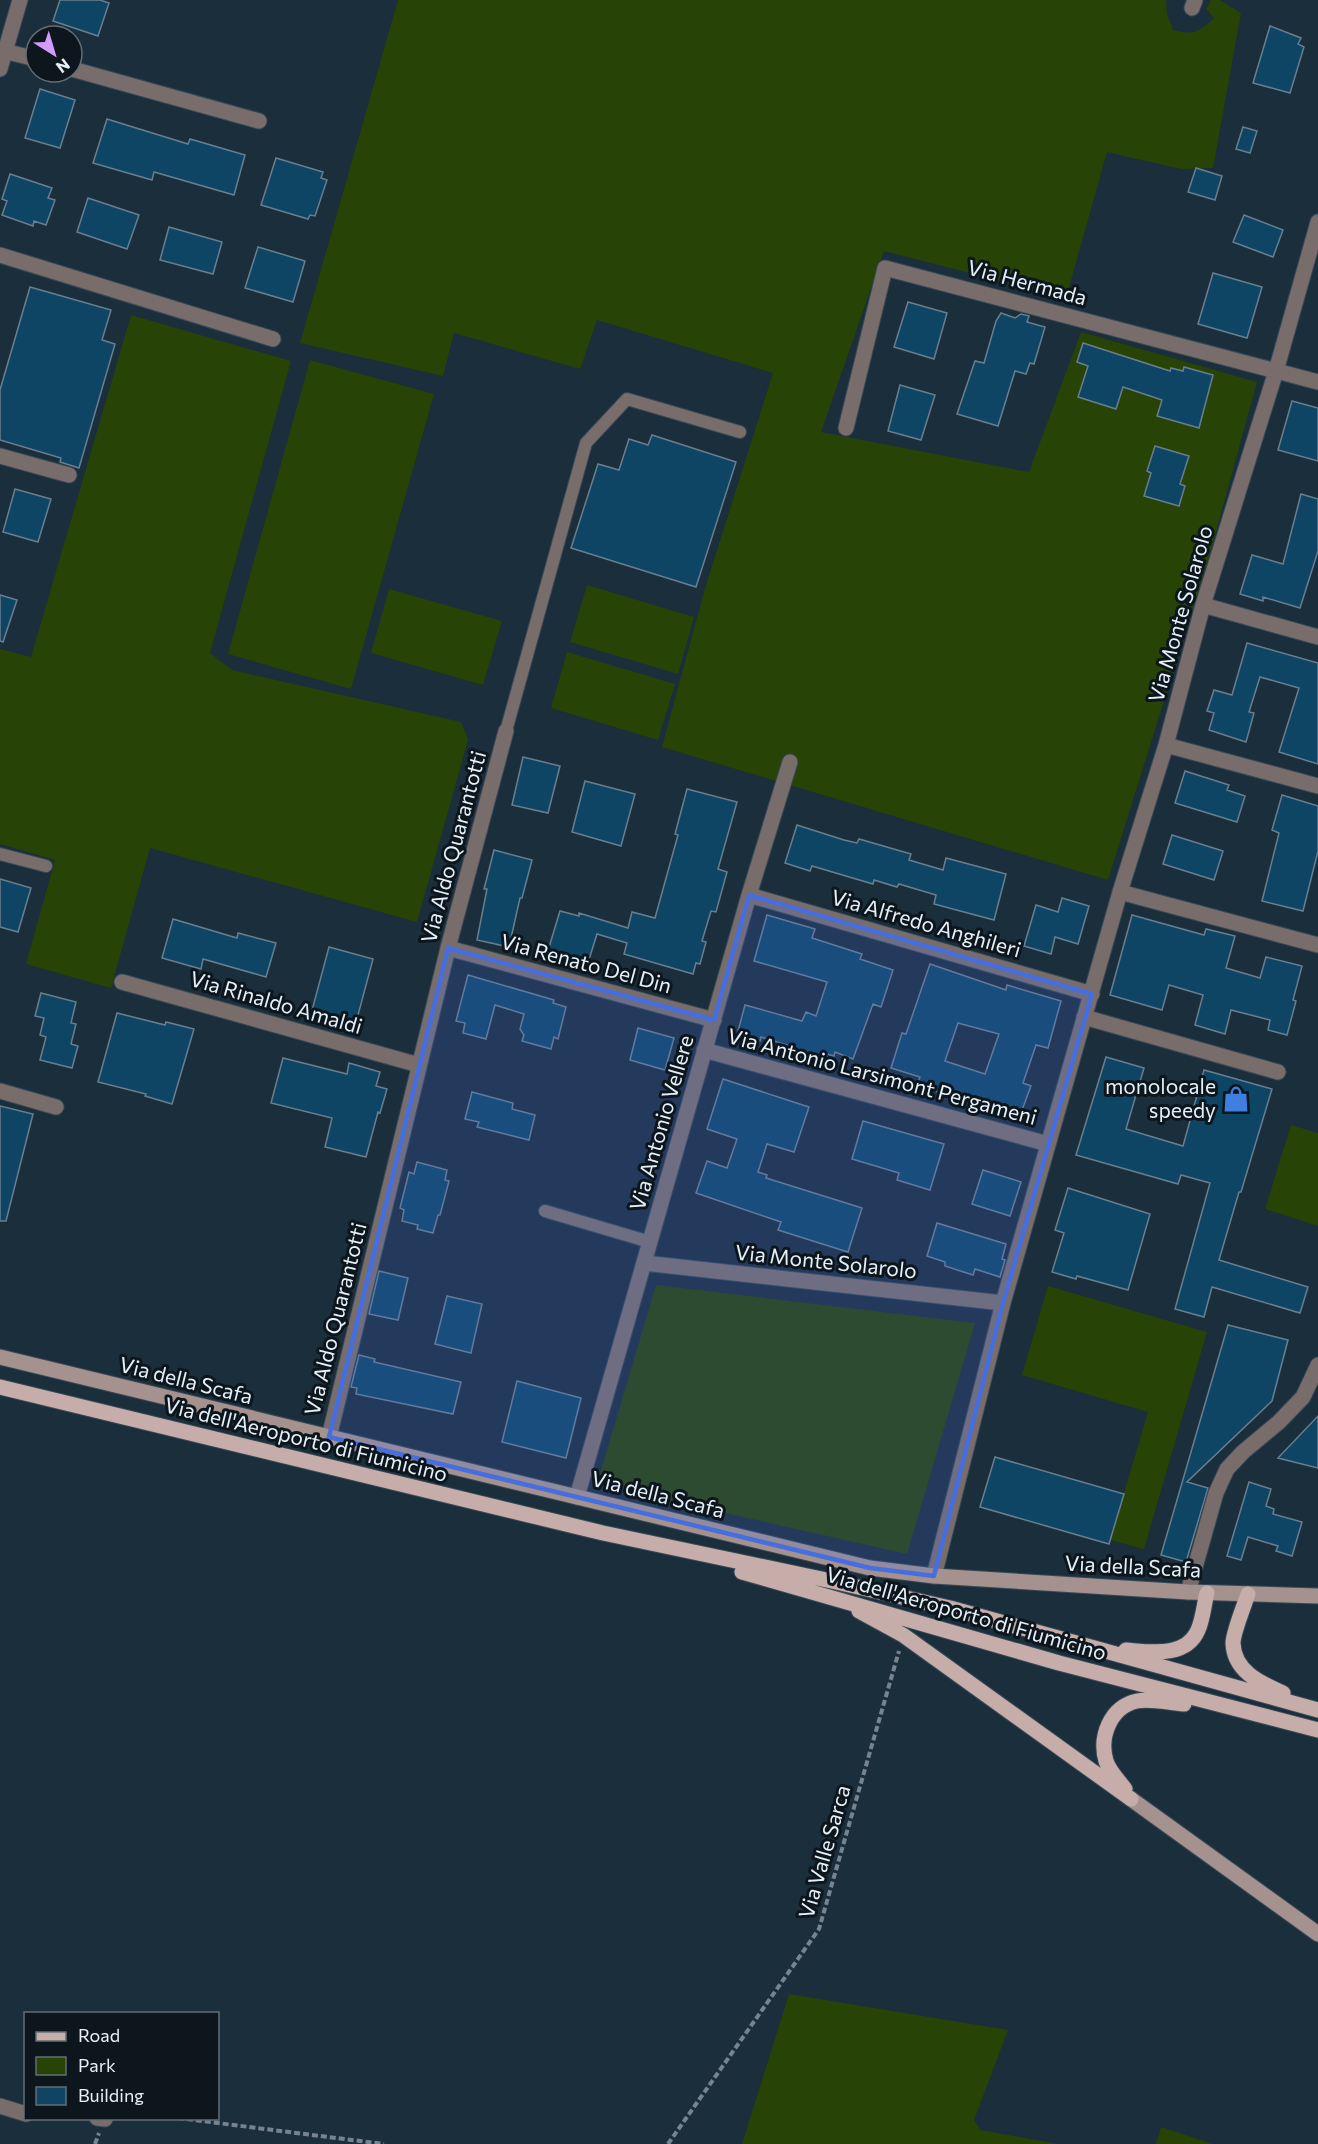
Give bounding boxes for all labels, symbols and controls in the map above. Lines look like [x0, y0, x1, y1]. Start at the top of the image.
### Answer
north arrow [24, 24, 84, 84]
text: N [53, 55, 74, 78]
street label: Via Hermada [965, 254, 1090, 309]
street label: Via Monte Solarolo [1142, 522, 1217, 705]
street label: Via Aldo Quarantotti [415, 748, 490, 945]
street label: Via Alfredo Anghileri [829, 883, 1024, 962]
street label: Via Renato Del Din [498, 928, 675, 997]
street label: Via Rinaldo Amaldi [187, 965, 365, 1038]
street label: Via Antonio Larsimont Pergameni [725, 1022, 1040, 1129]
street label: Via Antonio Vellere [624, 1032, 698, 1213]
place label: monolocale speedy [1105, 1073, 1216, 1122]
shop icon: monolocale speedy [1221, 1084, 1251, 1114]
street label: Via Aldo Quarantotti [298, 1220, 371, 1418]
street label: Via Monte Solarolo [734, 1239, 918, 1282]
street label: Via della Scafa [117, 1351, 256, 1408]
street label: Via dell'Aeroporto di Fiumicino [162, 1391, 450, 1486]
street label: Via della Scafa [589, 1465, 728, 1522]
street label: Via della Scafa [1064, 1549, 1202, 1582]
street label: Via dell'Aeroporto di Fiumicino [823, 1560, 1110, 1665]
street label: Via Valle Sarca [793, 1782, 855, 1921]
legend [24, 2012, 219, 2120]
text: Road [78, 2024, 120, 2046]
text: Park [78, 2054, 116, 2076]
text: Building [78, 2084, 144, 2106]

